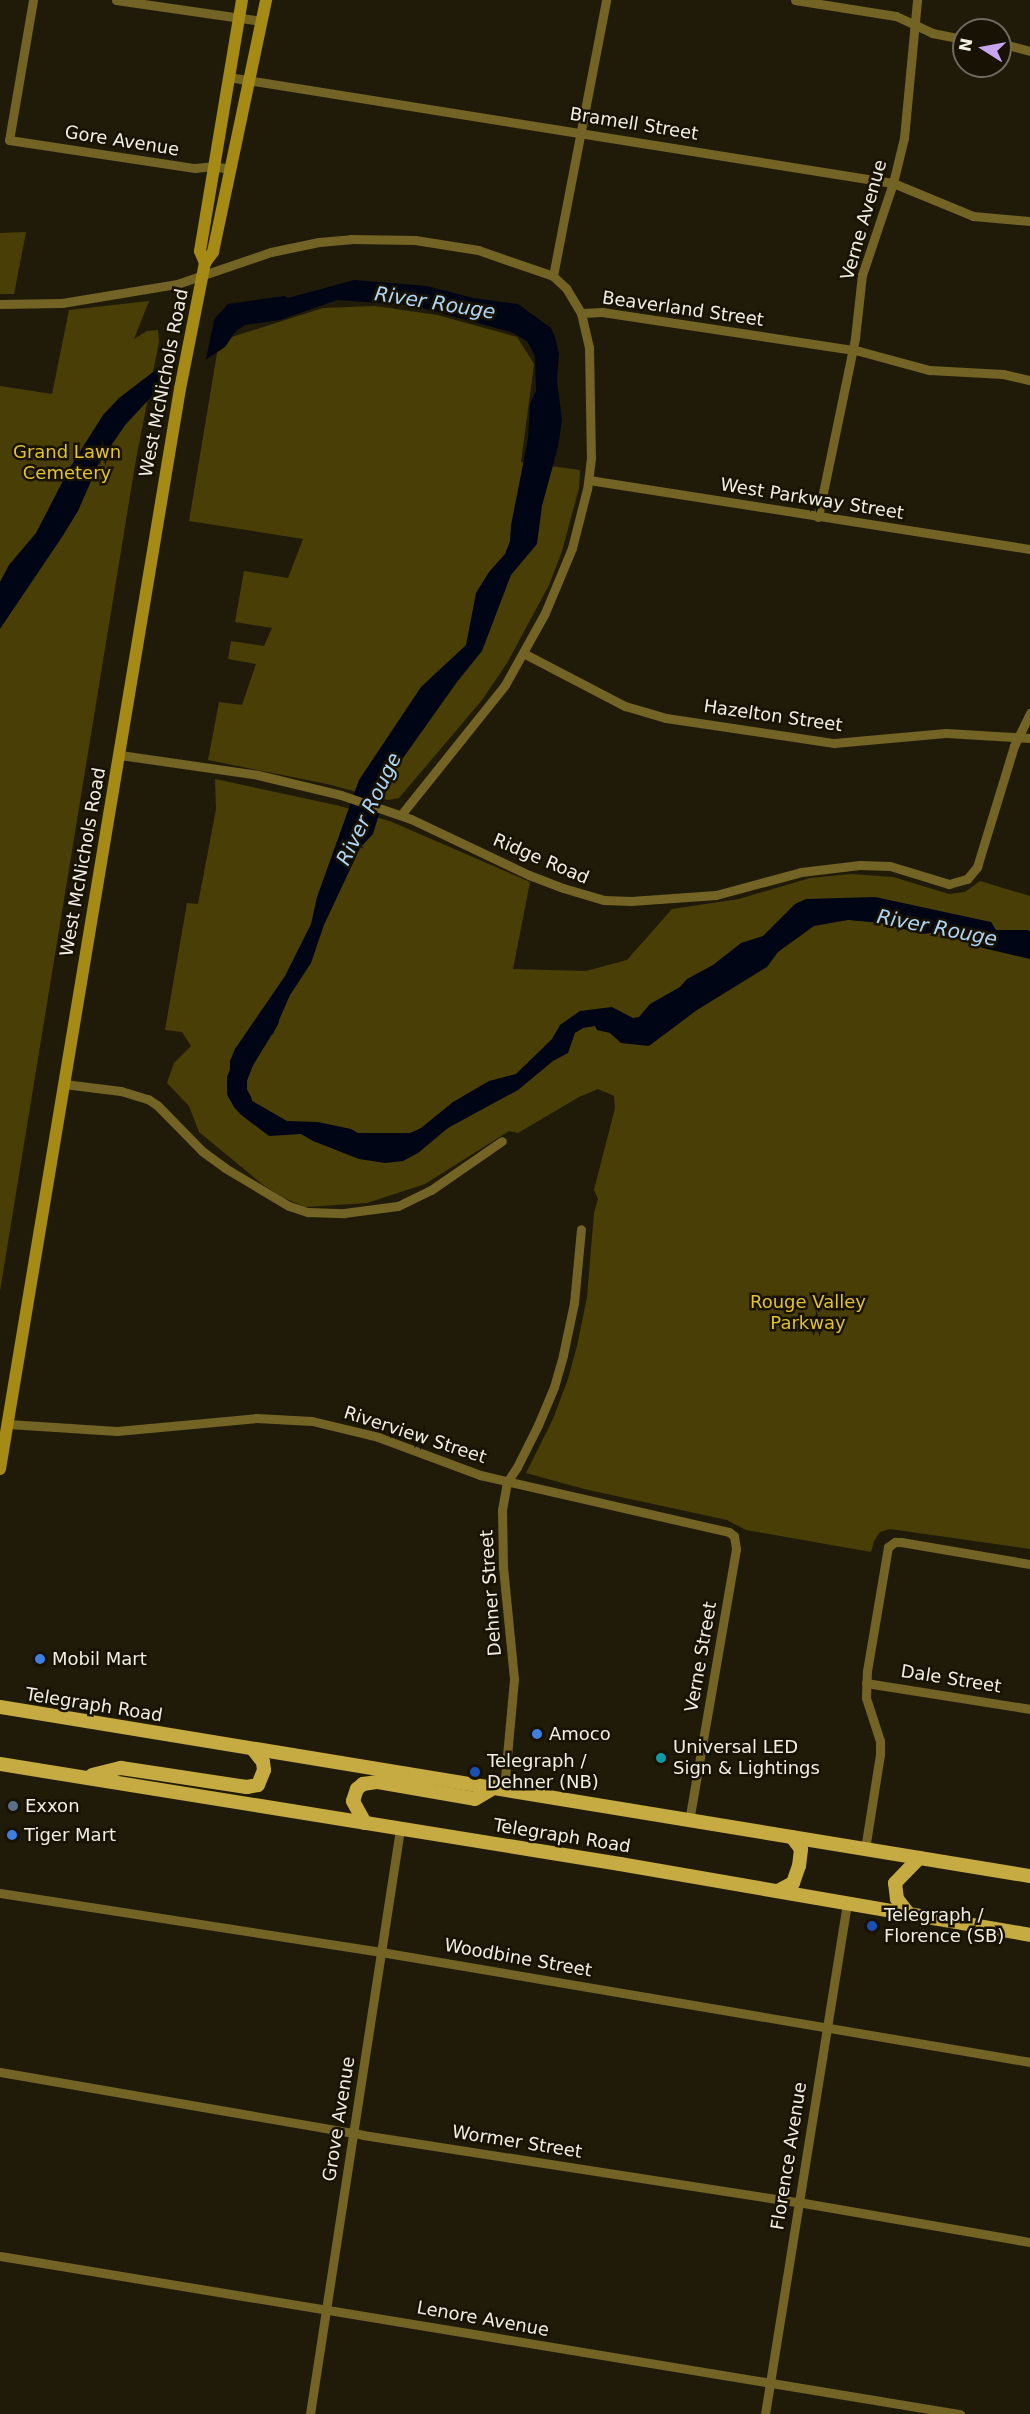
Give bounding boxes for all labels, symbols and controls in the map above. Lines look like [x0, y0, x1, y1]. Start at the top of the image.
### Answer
north arrow [952, 18, 1012, 78]
text: N [955, 36, 976, 53]
street label: Bramell Street [568, 103, 700, 145]
street label: Gore Avenue [63, 121, 181, 161]
street label: Verne Avenue [837, 157, 891, 283]
water label: River Rouge [373, 282, 497, 324]
street label: West McNichols Road [135, 287, 193, 479]
street label: Beaverland Street [601, 287, 765, 331]
park label: Grand Lawn Cemetery [13, 442, 121, 484]
street label: West Parkway Street [719, 474, 905, 524]
street label: Hazelton Street [702, 696, 844, 736]
water label: River Rouge [331, 749, 407, 869]
street label: West McNichols Road [56, 766, 110, 958]
street label: Ridge Road [490, 829, 592, 889]
water label: River Rouge [875, 905, 999, 951]
park label: Rouge Valley Parkway [750, 1292, 866, 1334]
street label: Riverview Street [341, 1402, 489, 1468]
street label: Dehner Street [476, 1529, 506, 1657]
street label: Verne Street [681, 1600, 721, 1714]
place label: Mobil Mart [52, 1648, 147, 1670]
marker: Mobil Mart [33, 1652, 47, 1666]
street label: Dale Street [899, 1660, 1003, 1698]
street label: Telegraph Road [24, 1683, 164, 1727]
place label: Amoco [549, 1723, 611, 1745]
marker: Amoco [530, 1727, 544, 1741]
place label: Universal LED Sign & Lightings [673, 1737, 820, 1780]
place label: Telegraph / Dehner (NB) [487, 1751, 599, 1794]
marker: Universal LED Sign & Lightings [654, 1751, 668, 1765]
marker: Telegraph / Dehner (NB) [468, 1765, 482, 1779]
place label: Exxon [25, 1795, 80, 1817]
marker: Exxon [6, 1799, 20, 1813]
street label: Telegraph Road [492, 1814, 632, 1858]
place label: Tiger Mart [24, 1824, 116, 1846]
marker: Tiger Mart [5, 1828, 19, 1842]
place label: Telegraph / Florence (SB) [884, 1905, 1004, 1948]
marker: Telegraph / Florence (SB) [865, 1919, 879, 1933]
street label: Woodbine Street [443, 1934, 593, 1982]
street label: Grove Avenue [318, 2055, 360, 2183]
street label: Florence Avenue [767, 2081, 811, 2231]
street label: Wormer Street [450, 2121, 584, 2163]
street label: Lenore Avenue [415, 2297, 551, 2341]

